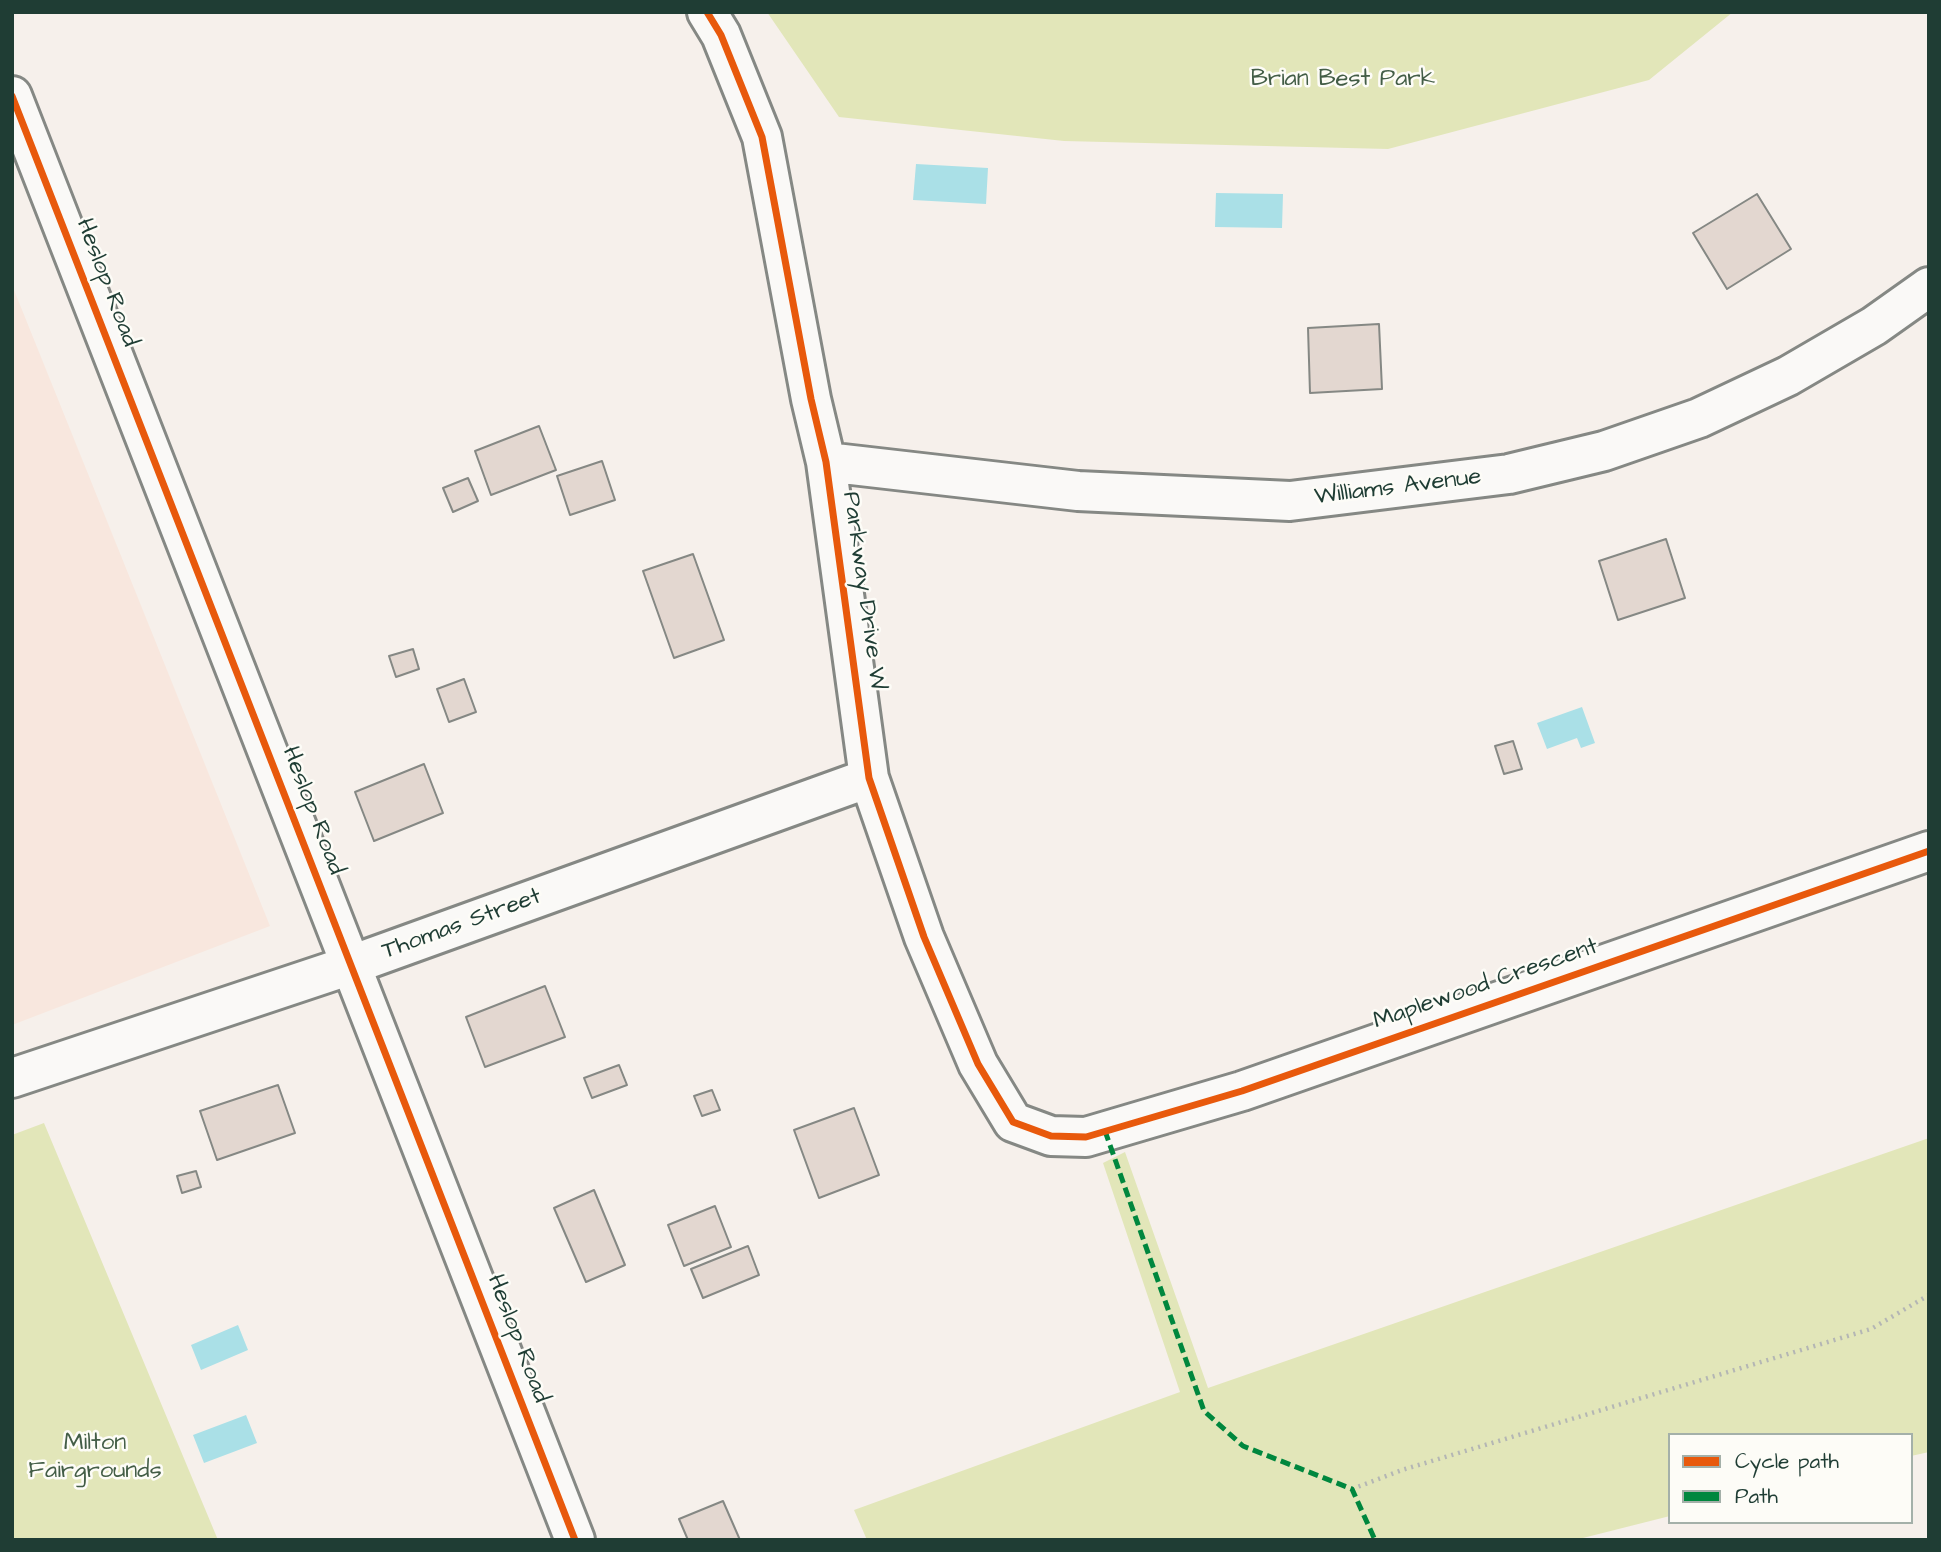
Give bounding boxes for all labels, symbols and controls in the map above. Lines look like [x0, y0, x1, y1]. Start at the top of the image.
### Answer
park label: Brian Best Park [1251, 66, 1435, 94]
street label: Heslop Road [68, 215, 144, 351]
street label: Williams Avenue [1313, 463, 1483, 513]
street label: Parkway Drive W [835, 490, 891, 692]
street label: Heslop Road [274, 743, 350, 879]
street label: Thomas Street [379, 883, 545, 967]
street label: Maplewood Crescent [1370, 933, 1602, 1037]
street label: Heslop Road [479, 1271, 555, 1407]
park label: Milton Fairgrounds [28, 1430, 162, 1486]
legend [1668, 1433, 1913, 1524]
text: Cycle path [1735, 1447, 1839, 1476]
text: Path [1735, 1482, 1778, 1511]

